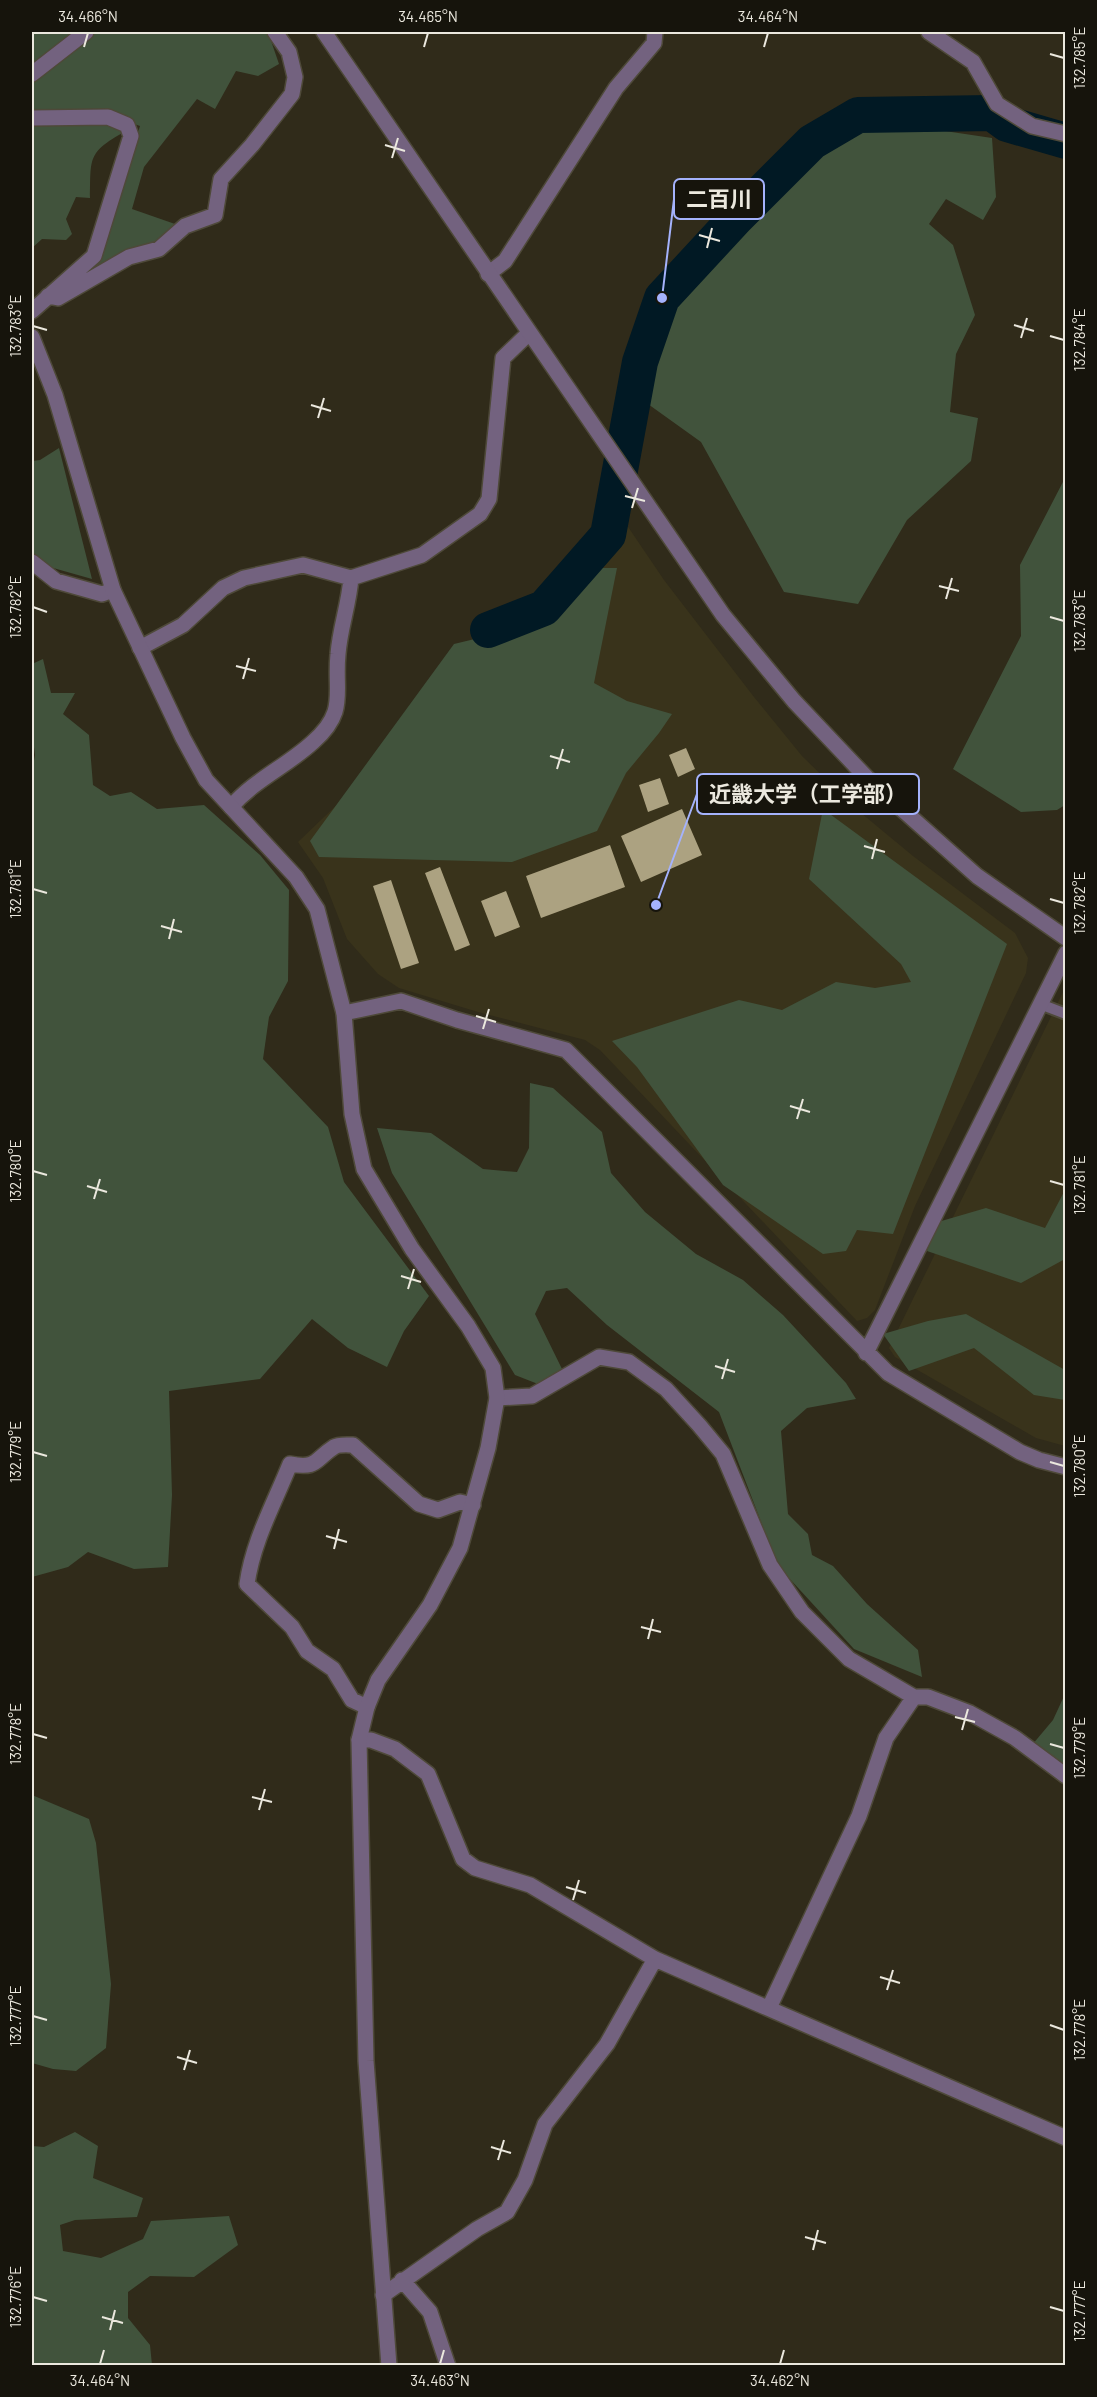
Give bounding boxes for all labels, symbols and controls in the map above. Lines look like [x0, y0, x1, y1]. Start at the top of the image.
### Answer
text: 34.466°N [58, 7, 118, 25]
text: 34.465°N [398, 7, 458, 25]
text: 34.464°N [738, 7, 798, 25]
text: 132.785°E [1070, 27, 1088, 89]
callout: 二百川 [674, 179, 764, 219]
text: 二百川 [686, 185, 752, 211]
text: 132.783°E [6, 295, 24, 357]
text: 132.784°E [1070, 308, 1088, 372]
text: 132.782°E [6, 576, 24, 638]
text: 132.783°E [1070, 590, 1088, 652]
callout: 近畿大学（工学部） [697, 774, 919, 814]
text: 近畿大学（工学部） [709, 780, 907, 806]
text: 132.781°E [6, 859, 24, 919]
text: 132.782°E [1070, 872, 1088, 934]
text: 132.780°E [6, 1139, 24, 1203]
text: 132.781°E [1070, 1155, 1088, 1215]
text: 132.779°E [6, 1421, 24, 1483]
text: 132.780°E [1070, 1434, 1088, 1498]
text: 132.778°E [6, 1703, 24, 1765]
text: 132.779°E [1070, 1717, 1088, 1779]
text: 132.777°E [6, 1985, 24, 2047]
text: 132.778°E [1070, 1999, 1088, 2061]
text: 132.776°E [6, 2266, 24, 2328]
text: 132.777°E [1070, 2280, 1088, 2342]
text: 34.464°N [70, 2371, 130, 2389]
text: 34.463°N [410, 2371, 470, 2389]
text: 34.462°N [750, 2371, 810, 2389]

